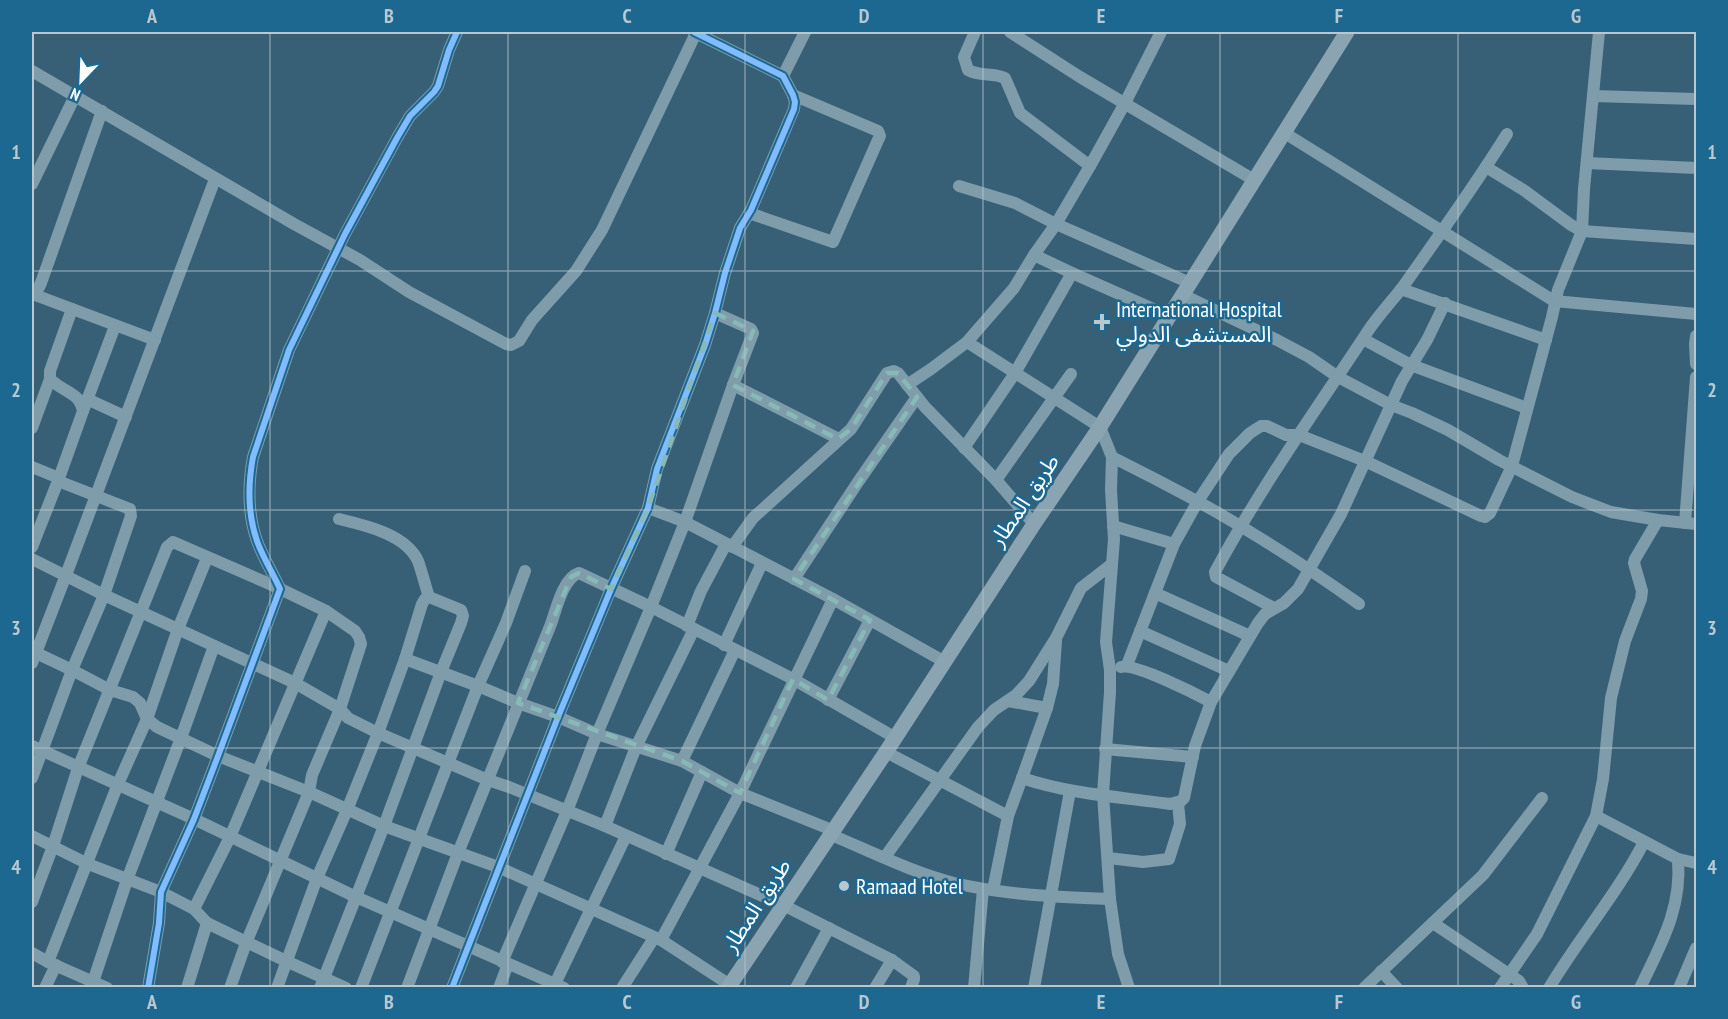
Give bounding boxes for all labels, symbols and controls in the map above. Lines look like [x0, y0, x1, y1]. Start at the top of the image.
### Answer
text: A [146, 3, 158, 29]
text: B [384, 3, 394, 29]
text: C [622, 3, 632, 29]
text: D [859, 3, 870, 29]
text: E [1097, 3, 1105, 29]
text: F [1335, 3, 1343, 29]
text: G [1571, 3, 1581, 29]
north arrow [51, 51, 111, 111]
text: N [67, 84, 83, 106]
text: 1 [11, 139, 21, 165]
text: 1 [1707, 139, 1717, 165]
place label: International Hospital المستشفى الدولي [1116, 295, 1283, 351]
marker: International Hospital المستشفى الدولي [1093, 313, 1111, 331]
text: 2 [11, 377, 21, 403]
text: 2 [1707, 377, 1717, 403]
street label: طريق المطار [982, 448, 1065, 552]
text: 3 [11, 615, 21, 641]
text: 3 [1707, 615, 1717, 641]
street label: طريق المطار [715, 853, 797, 958]
text: 4 [11, 854, 21, 880]
text: 4 [1707, 854, 1717, 880]
place label: Ramaad Hotel [856, 872, 964, 900]
marker: Ramaad Hotel [837, 879, 851, 893]
text: A [146, 989, 158, 1015]
text: B [384, 989, 394, 1015]
text: C [622, 989, 632, 1015]
text: D [859, 989, 870, 1015]
text: E [1097, 989, 1105, 1015]
text: F [1335, 989, 1343, 1015]
text: G [1571, 989, 1581, 1015]

